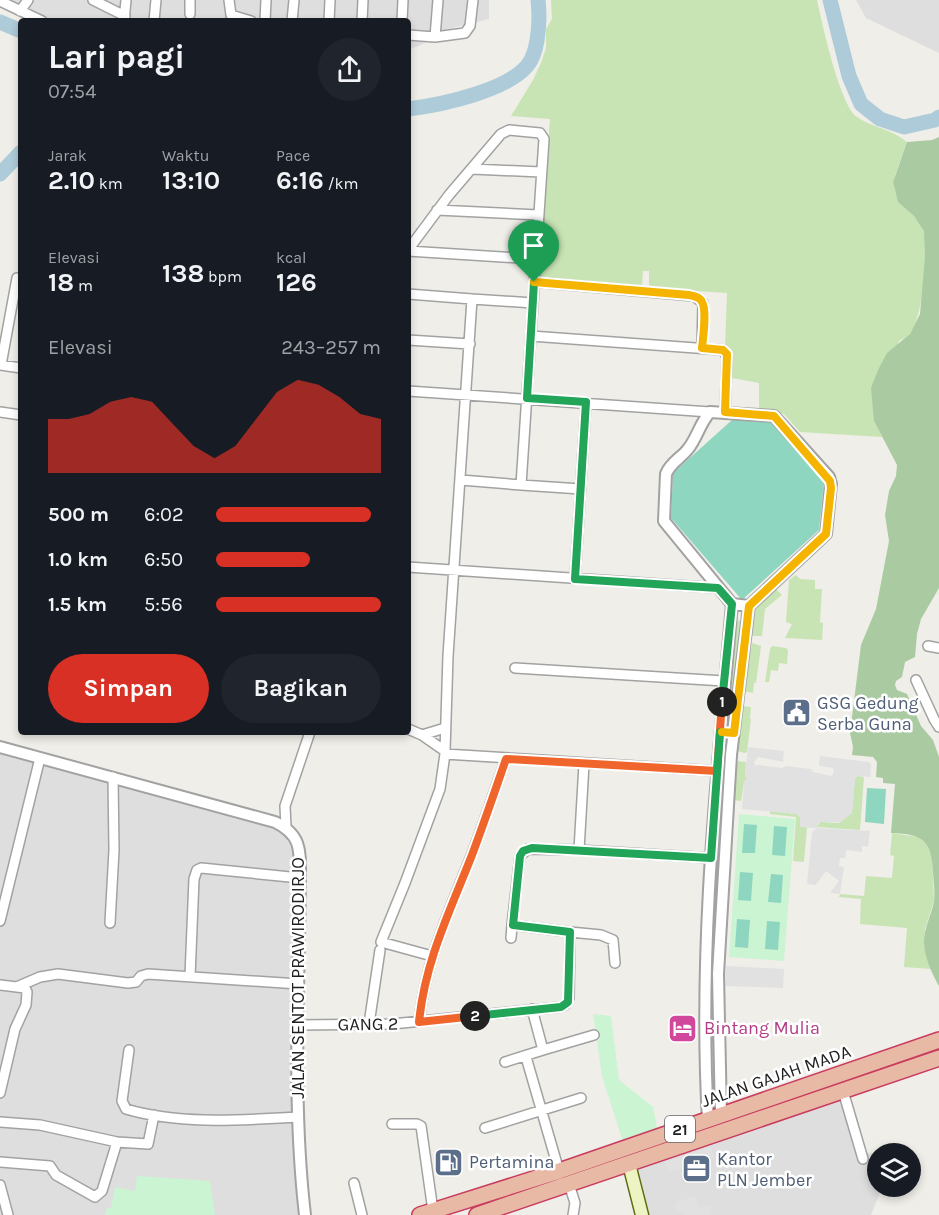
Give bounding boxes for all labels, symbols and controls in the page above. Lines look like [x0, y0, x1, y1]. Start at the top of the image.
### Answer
text: Lari pagi [48, 38, 185, 76]
button: share [318, 38, 381, 101]
text: 07:54 [48, 80, 96, 103]
text: Jarak [48, 146, 87, 165]
text: Waktu [162, 146, 209, 165]
text: Pace [276, 146, 310, 165]
text: 2.10 [48, 165, 95, 196]
text: 13:10 [162, 165, 220, 196]
text: 6:16 [276, 165, 324, 196]
text: km [95, 174, 123, 193]
text: /km [324, 174, 359, 193]
pin [508, 220, 559, 282]
icon: arrive [517, 229, 550, 262]
text: Elevasi [48, 248, 100, 267]
text: kcal [276, 248, 307, 267]
text: 138 [162, 258, 204, 289]
text: 18 [48, 267, 74, 298]
text: bpm [204, 267, 242, 286]
text: 126 [276, 267, 317, 298]
text: m [74, 276, 93, 295]
text: Elevasi [48, 336, 113, 359]
text: 243–257 m [281, 336, 381, 359]
text: 500 m [48, 503, 109, 526]
text: 6:02 [144, 503, 184, 526]
text: 1.0 km [48, 548, 108, 571]
text: 6:50 [144, 548, 183, 571]
text: 1.5 km [48, 593, 107, 616]
text: 5:56 [144, 593, 183, 616]
button: Simpan [48, 654, 209, 723]
button: Bagikan [221, 654, 381, 723]
pin: 1 [707, 687, 737, 717]
text: 1 [719, 692, 725, 711]
place label: GSG Gedung Serba Guna [817, 692, 919, 735]
public building icon: GSG Gedung Serba Guna [780, 697, 812, 729]
street label: JALAN SENTOT PRAWIRODIRJO [287, 857, 309, 1099]
pin: 2 [460, 1001, 490, 1031]
text: 2 [470, 1006, 480, 1025]
street label: GANG 2 [338, 1012, 398, 1036]
hotel icon: Bintang Mulia [667, 1012, 699, 1044]
place label: Bintang Mulia [704, 1017, 820, 1039]
street label: JALAN GAJAH MADA [698, 1040, 854, 1112]
road number: 21 [665, 1116, 695, 1142]
map controls [867, 1143, 921, 1197]
button: layers [867, 1143, 921, 1197]
fuel station icon: Pertamina [432, 1146, 464, 1178]
place label: Kantor PLN Jember [717, 1148, 812, 1191]
place label: Pertamina [469, 1151, 554, 1173]
office icon: Kantor PLN Jember [680, 1153, 712, 1185]

